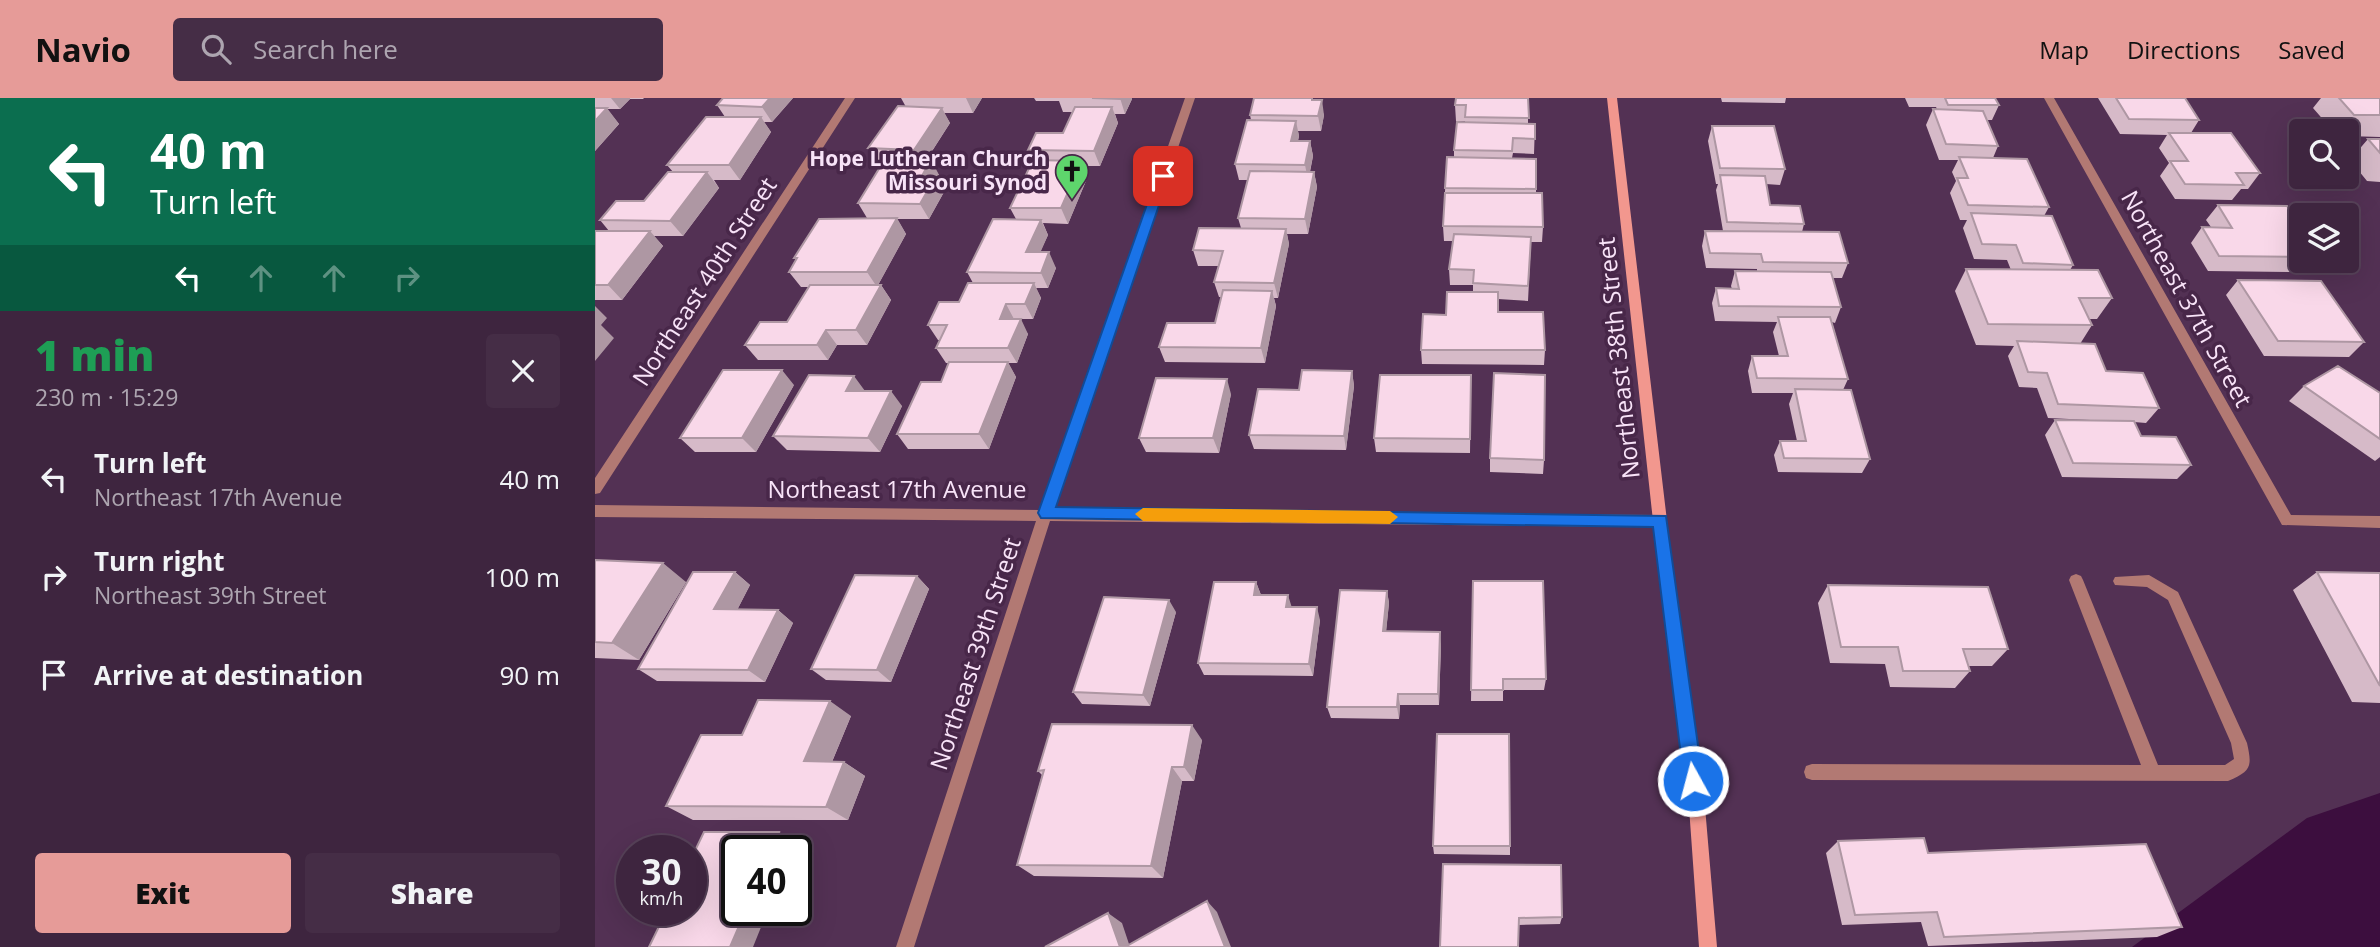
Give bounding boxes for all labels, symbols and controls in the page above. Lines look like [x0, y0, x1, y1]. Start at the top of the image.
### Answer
search box [173, 18, 663, 81]
text: Navio [35, 27, 131, 72]
icon: search [197, 30, 235, 68]
text: Search here [253, 31, 398, 67]
text: Map [2039, 33, 2089, 66]
text: Directions [2127, 33, 2240, 66]
text: Saved [2278, 33, 2345, 66]
text: 40 m [150, 117, 267, 183]
map controls [2289, 119, 2359, 273]
button: search [2289, 119, 2359, 189]
icon: left [35, 126, 126, 217]
place label: Hope Lutheran Church Missouri Synod [809, 144, 1047, 196]
pin [1133, 146, 1193, 206]
church icon: Hope Lutheran Church Missouri Synod [1053, 152, 1091, 201]
icon: arrive [1144, 157, 1182, 195]
street label: Northeast 40th Street [624, 170, 784, 392]
text: Turn left [150, 180, 276, 223]
street label: Northeast 37th Street [2114, 184, 2261, 412]
button: layers [2289, 203, 2359, 273]
street label: Northeast 38th Street [1588, 236, 1647, 481]
icon: left [169, 259, 207, 297]
icon: ahead [242, 259, 280, 297]
icon: ahead [315, 259, 353, 297]
icon: right [388, 259, 426, 297]
text: 1 min [35, 326, 154, 383]
button: close [486, 334, 560, 408]
text: 230 m · 15:29 [35, 381, 178, 413]
text: Turn left [94, 445, 206, 481]
icon: left [35, 460, 73, 498]
text: 40 m [499, 461, 560, 497]
street label: Northeast 17th Avenue [767, 472, 1027, 505]
text: Northeast 17th Avenue [94, 481, 342, 513]
street label: Northeast 39th Street [921, 533, 1028, 774]
text: Turn right [94, 543, 225, 579]
icon: right [35, 558, 73, 596]
text: 100 m [485, 559, 560, 595]
text: Northeast 39th Street [94, 579, 327, 611]
icon: arrive [35, 656, 73, 694]
text: Arrive at destination [94, 657, 363, 693]
text: 90 m [499, 657, 560, 693]
position arrow [1656, 744, 1730, 818]
speed limit sign: 40 [721, 835, 812, 926]
text: 30 [641, 848, 682, 895]
button: Exit [35, 853, 291, 933]
button: Share [305, 853, 560, 933]
text: km/h [640, 886, 683, 910]

